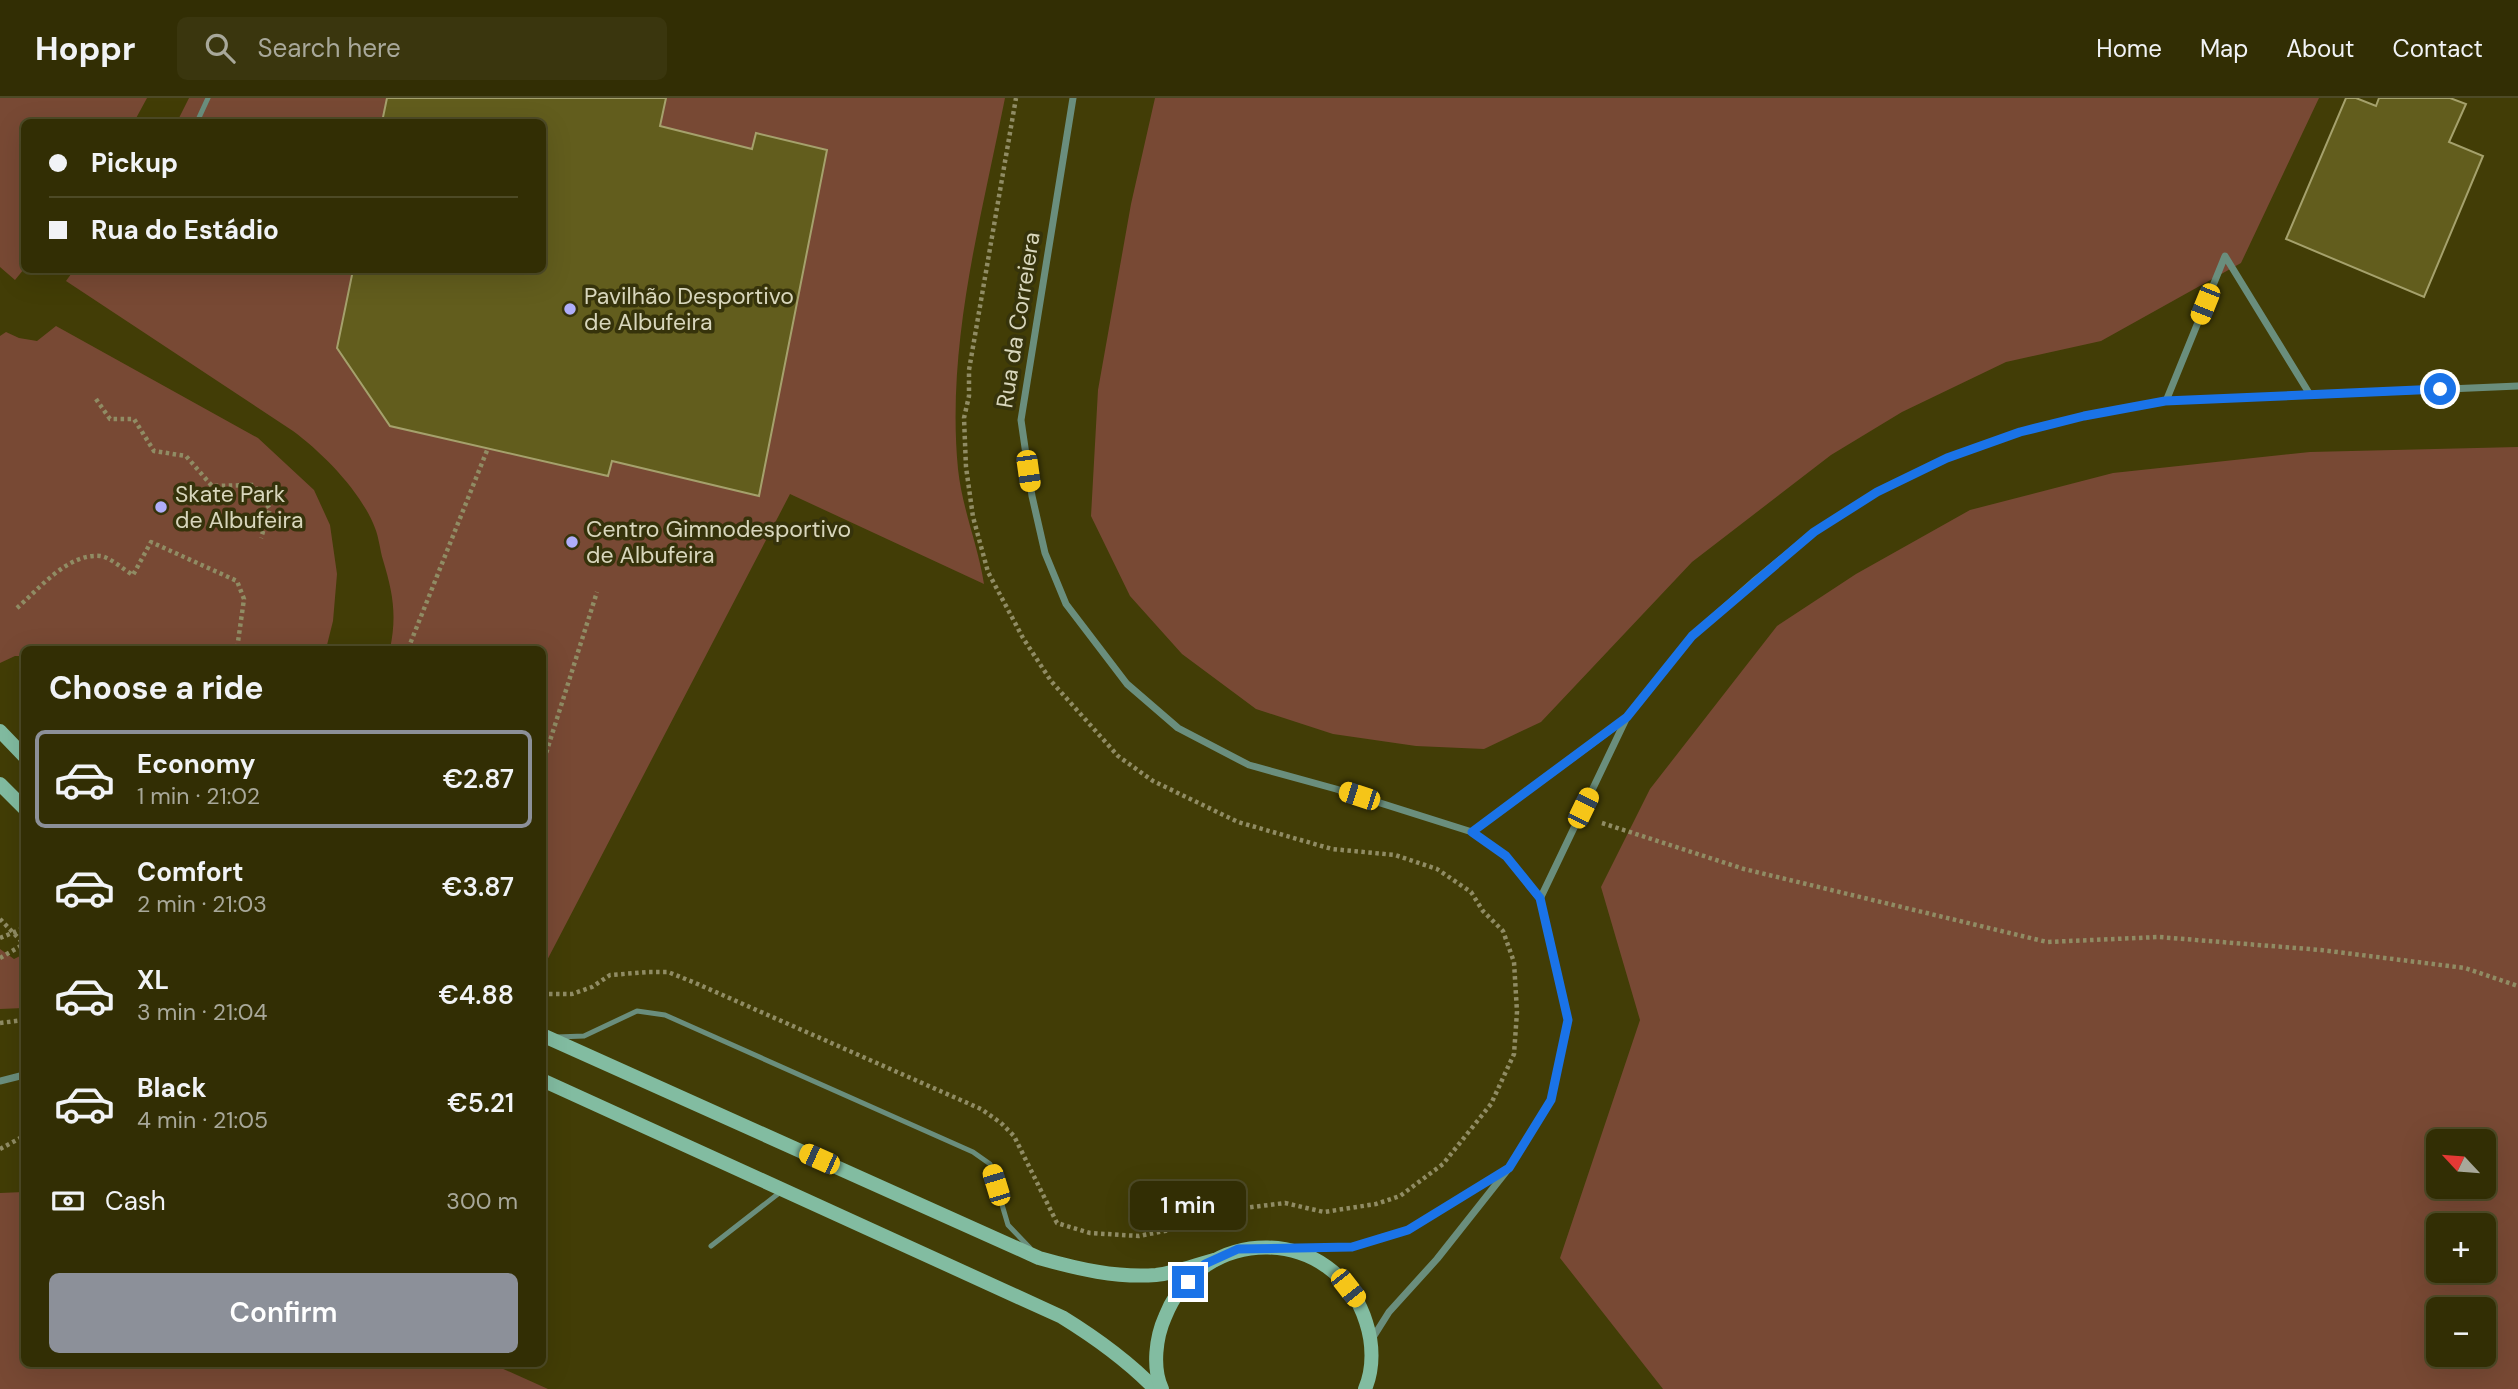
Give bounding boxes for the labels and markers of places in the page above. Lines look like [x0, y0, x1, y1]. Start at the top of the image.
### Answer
place label: Pavilhão Desportivo de Albufeira [584, 281, 794, 337]
marker: Pavilhão Desportivo de Albufeira [562, 301, 578, 317]
place label: Skate Park de Albufeira [175, 479, 304, 535]
marker: Skate Park de Albufeira [153, 499, 169, 515]
place label: Centro Gimnodesportivo de Albufeira [586, 514, 851, 570]
marker: Centro Gimnodesportivo de Albufeira [564, 534, 580, 550]

